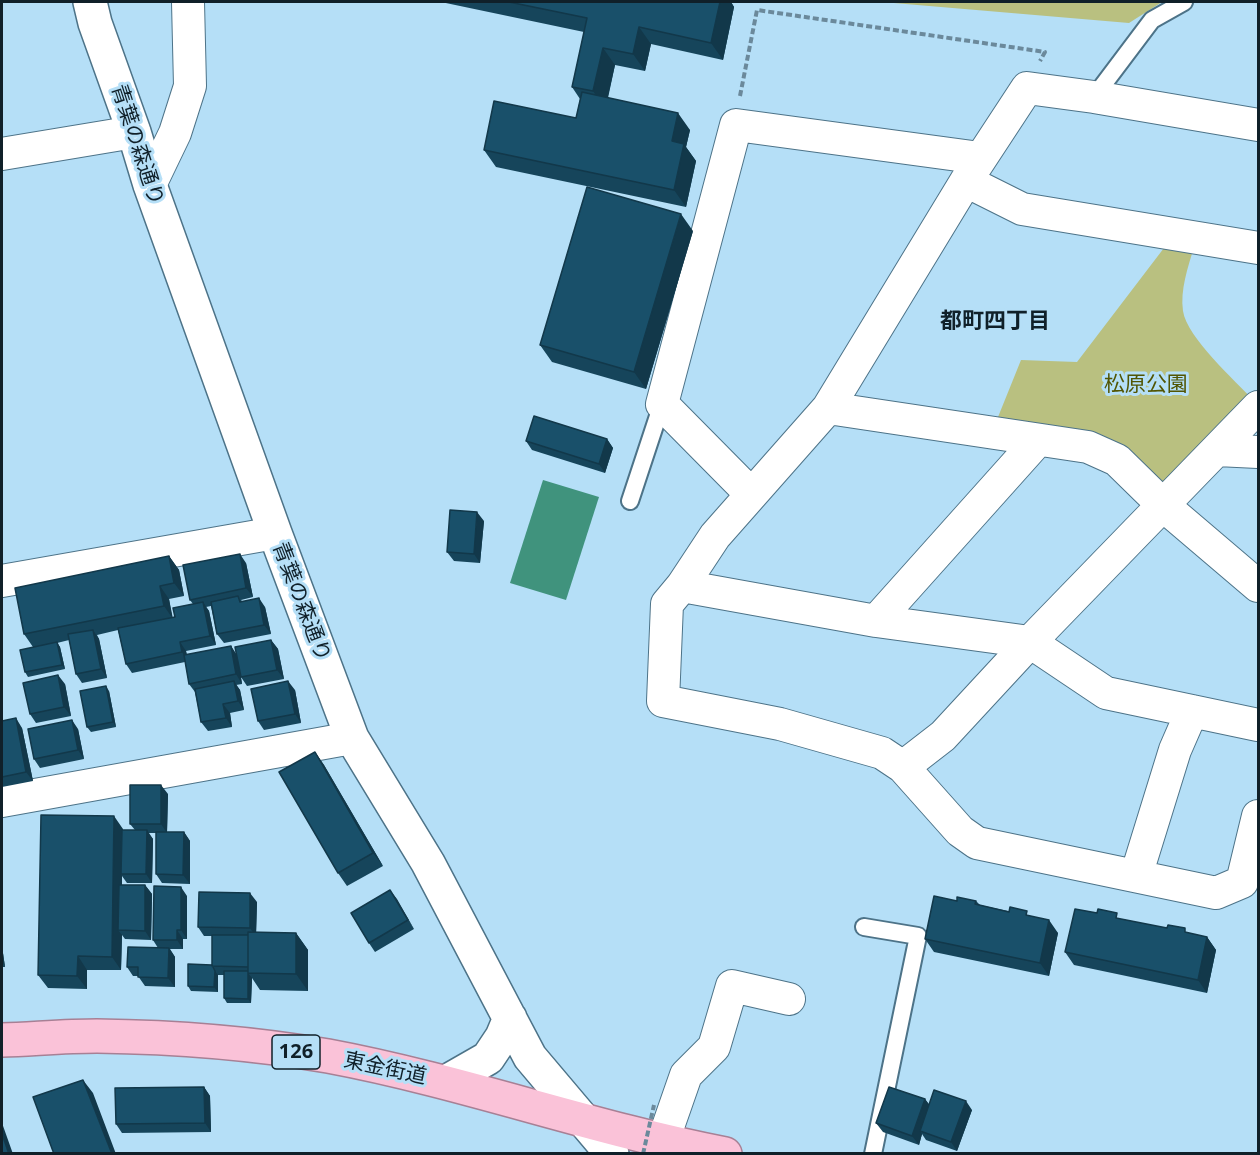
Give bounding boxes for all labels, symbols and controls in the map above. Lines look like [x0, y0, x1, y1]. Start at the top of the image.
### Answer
street label: 青葉の森通り [106, 81, 168, 209]
district label: 都町四丁目 [940, 309, 1050, 335]
park label: 松原公園 [1104, 372, 1188, 398]
street label: 青葉の森通り [267, 539, 335, 665]
road number: 126 [272, 1035, 320, 1069]
street label: 東金街道 [341, 1048, 429, 1090]

